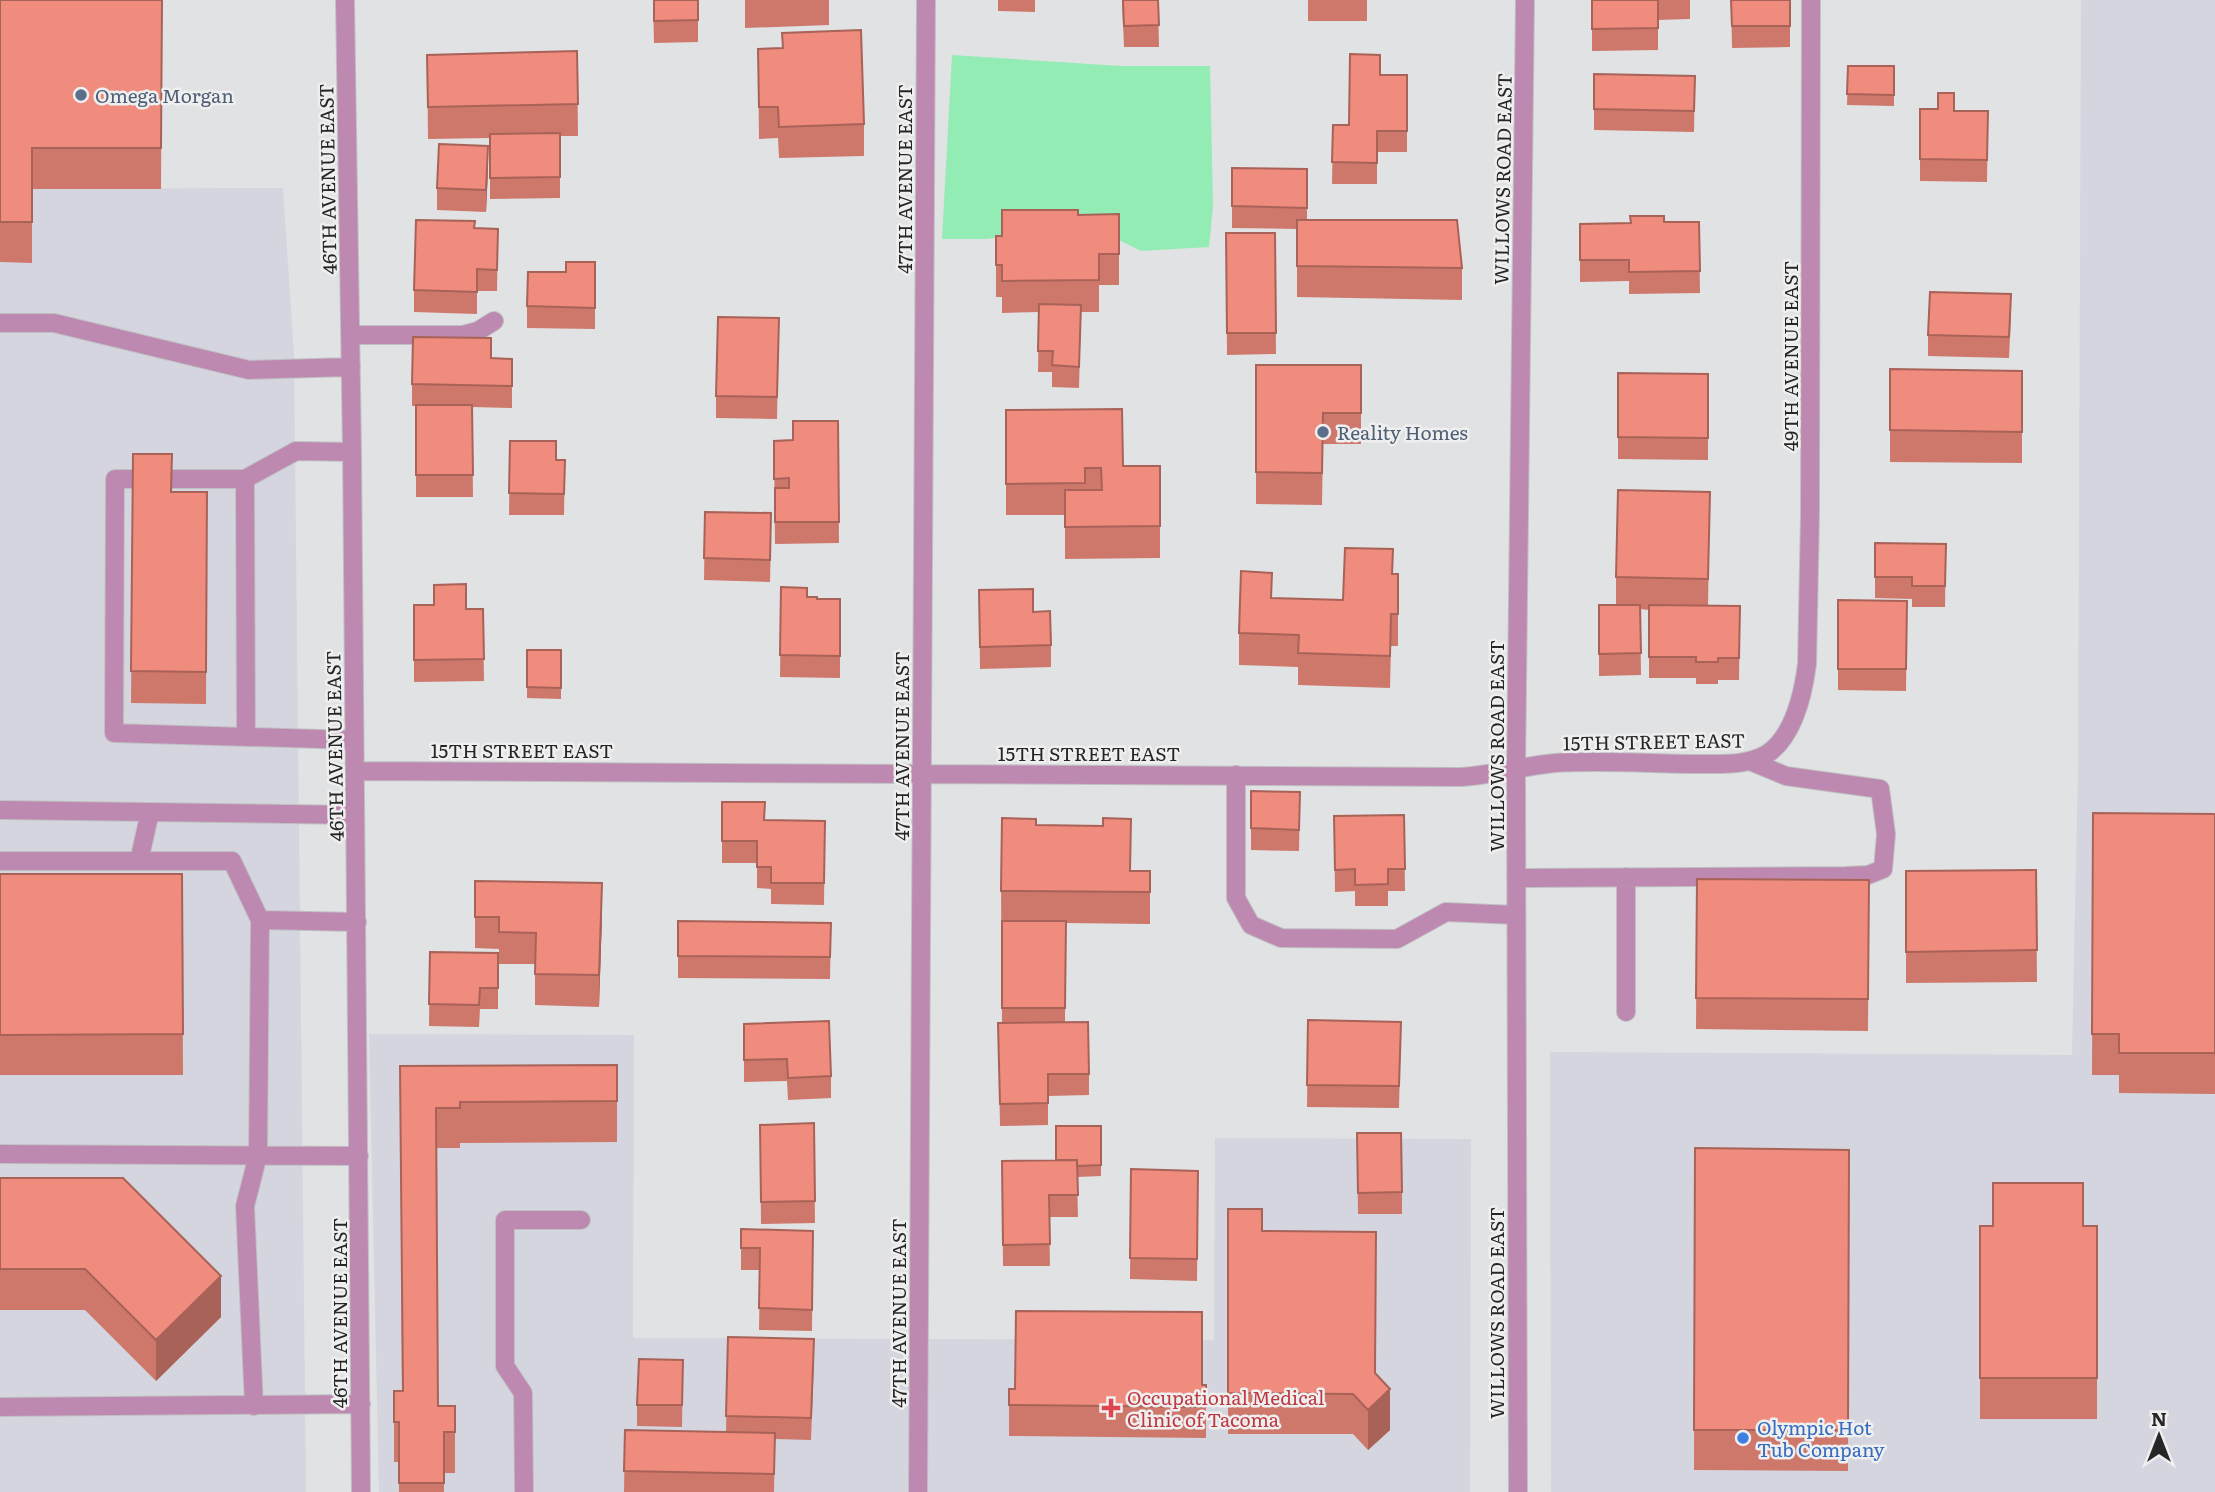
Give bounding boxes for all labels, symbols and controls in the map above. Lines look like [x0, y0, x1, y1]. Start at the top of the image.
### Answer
street label: WILLOWS ROAD EAST [1486, 73, 1518, 285]
place label: Omega Morgan [95, 81, 234, 109]
street label: 46TH AVENUE EAST [311, 83, 343, 275]
street label: 47TH AVENUE EAST [890, 84, 918, 274]
marker: Omega Morgan [73, 87, 89, 103]
street label: 49TH AVENUE EAST [1776, 261, 1804, 451]
place label: Reality Homes [1337, 418, 1468, 446]
marker: Reality Homes [1315, 424, 1331, 440]
street label: WILLOWS ROAD EAST [1482, 640, 1510, 852]
street label: 46TH AVENUE EAST [318, 650, 350, 842]
street label: 47TH AVENUE EAST [887, 651, 915, 841]
street label: 15TH STREET EAST [1563, 725, 1745, 757]
street label: 15TH STREET EAST [431, 736, 613, 764]
street label: 15TH STREET EAST [998, 739, 1180, 767]
street label: WILLOWS ROAD EAST [1482, 1207, 1510, 1419]
street label: 46TH AVENUE EAST [325, 1218, 353, 1408]
street label: 47TH AVENUE EAST [884, 1218, 912, 1408]
place label: Occupational Medical Clinic of Tacoma [1127, 1383, 1324, 1433]
marker: Occupational Medical Clinic of Tacoma [1101, 1398, 1121, 1418]
north arrow [2124, 1401, 2194, 1471]
text: N [2151, 1404, 2167, 1432]
place label: Olympic Hot Tub Company [1757, 1413, 1884, 1463]
marker: Olympic Hot Tub Company [1735, 1430, 1751, 1446]

